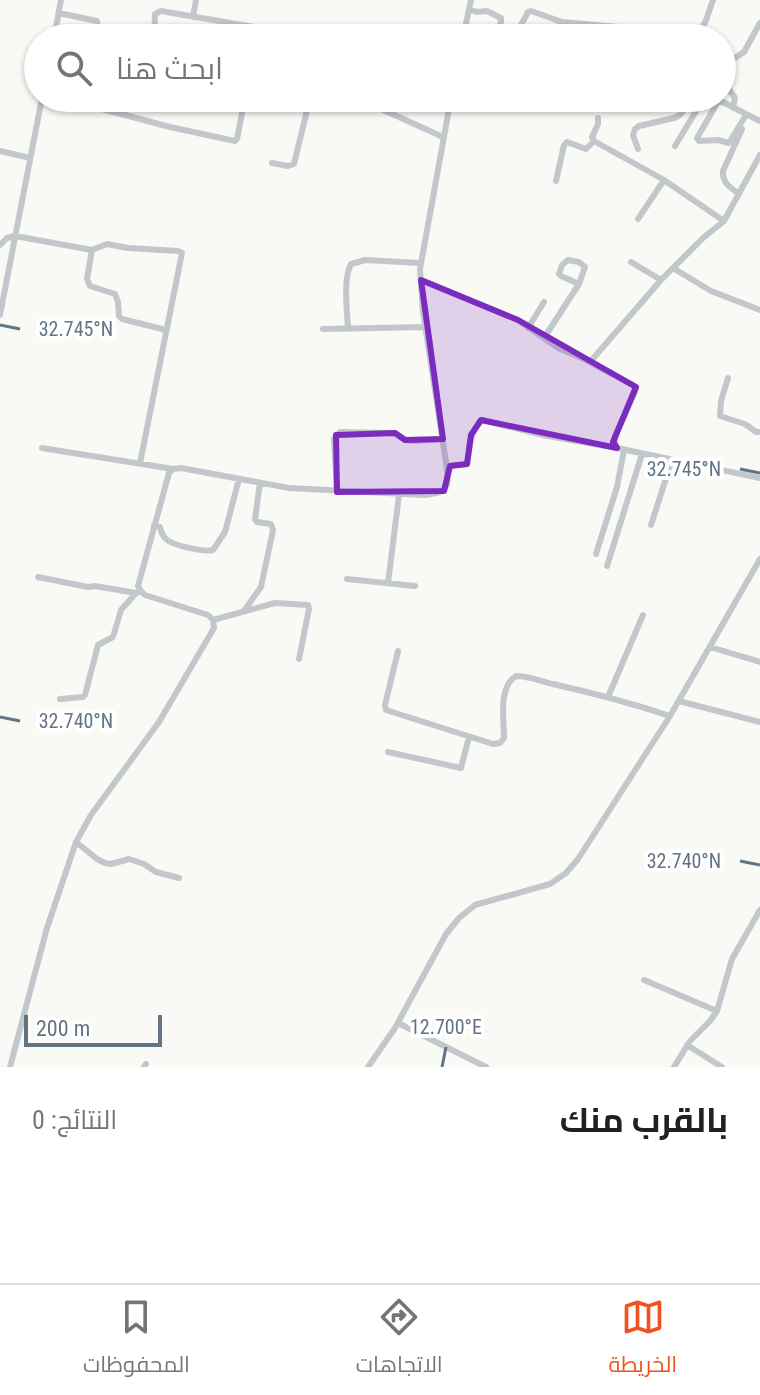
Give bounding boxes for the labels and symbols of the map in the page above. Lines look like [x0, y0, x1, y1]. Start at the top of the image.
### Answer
text: 32.745°N [39, 317, 113, 341]
text: 32.745°N [647, 457, 721, 481]
text: 32.740°N [39, 709, 113, 733]
text: 32.740°N [647, 849, 721, 873]
scale bar [24, 1011, 162, 1047]
text: 12.700°E [410, 1015, 482, 1039]

